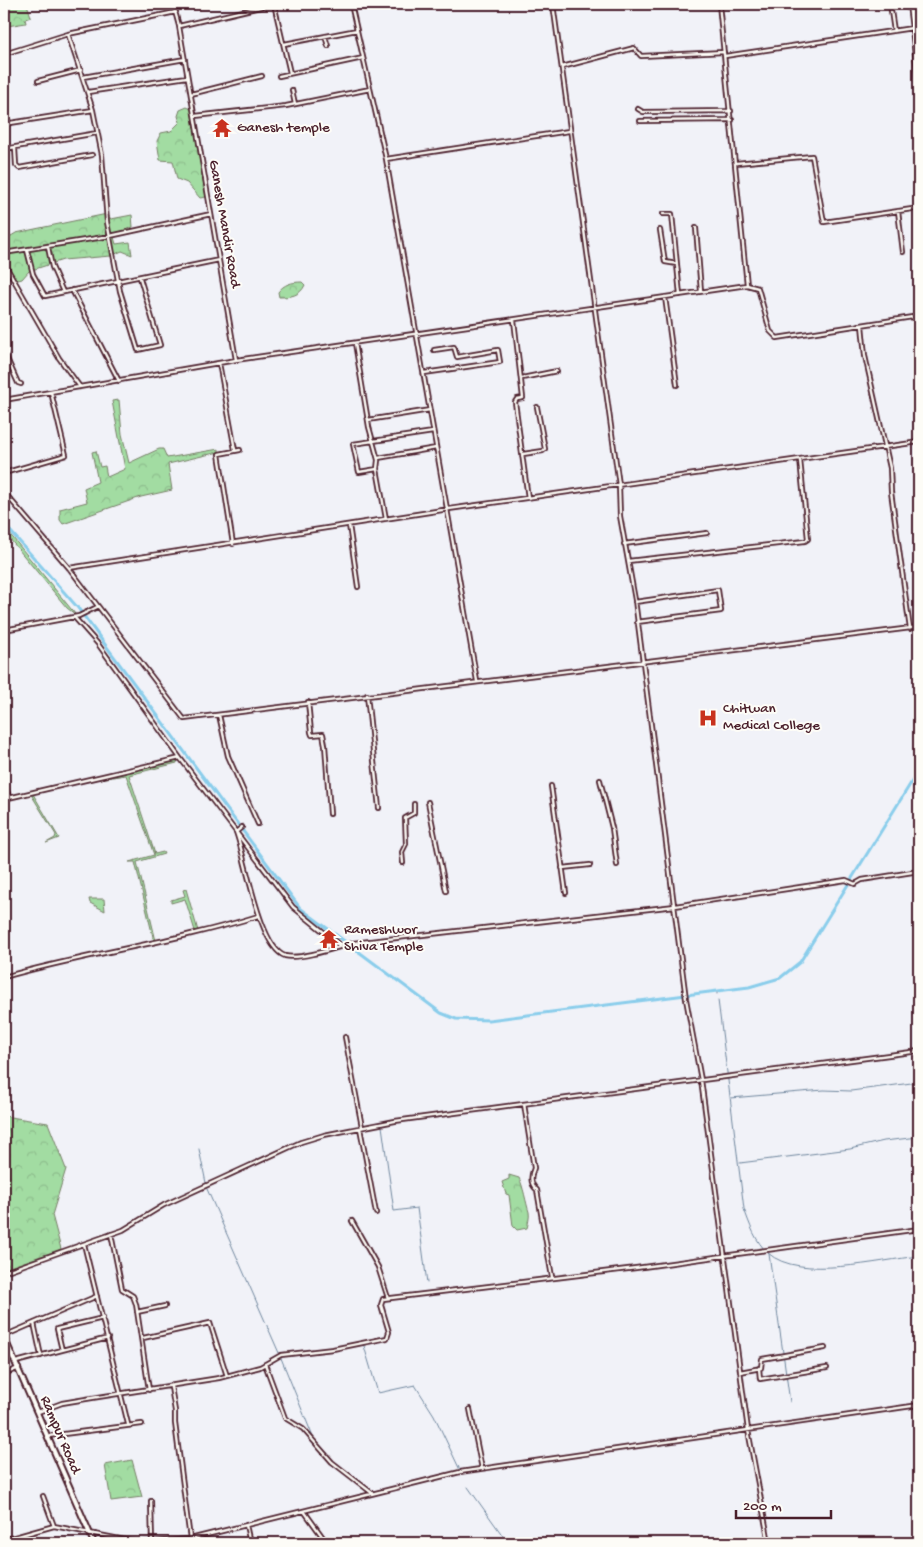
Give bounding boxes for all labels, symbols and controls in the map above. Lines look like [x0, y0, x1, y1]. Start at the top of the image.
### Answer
temple icon: Ganesh temple [211, 117, 233, 139]
place label: Ganesh temple [237, 119, 330, 137]
street label: Ganesh Mandir Road [204, 159, 244, 290]
place label: Chitwan Medical College [723, 700, 820, 735]
hospital icon: Chitwan Medical College [697, 707, 719, 729]
place label: Rameshwor Shiva Temple [344, 921, 424, 956]
temple icon: Rameshwor Shiva Temple [318, 928, 340, 950]
street label: Rampur Road [36, 1393, 85, 1478]
scale bar [736, 1487, 830, 1519]
text: 200 m [743, 1498, 782, 1516]

